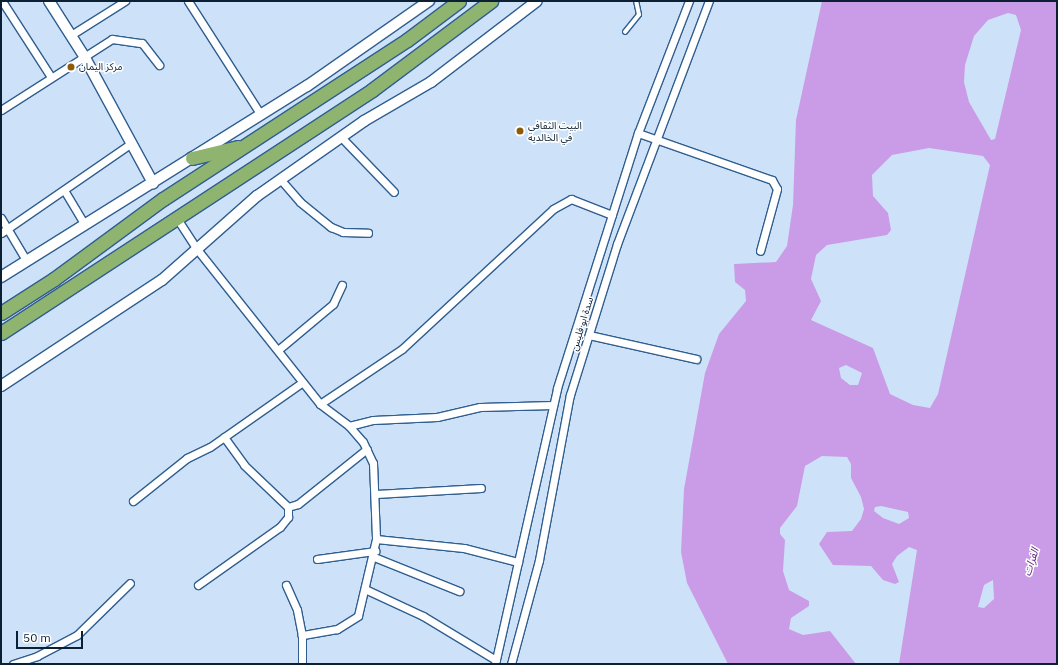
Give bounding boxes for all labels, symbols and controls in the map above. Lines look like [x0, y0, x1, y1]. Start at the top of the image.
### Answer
place label: مركز اليمان [79, 61, 122, 73]
marker: مركز اليمان [66, 62, 76, 72]
place label: البيت الثقافي في الخالدية [528, 119, 582, 142]
marker: البيت الثقافي في الخالدية [515, 126, 525, 136]
street label: سدة ابو فليس [568, 296, 596, 352]
water label: الفرات [1020, 546, 1042, 578]
scale bar [18, 623, 85, 649]
text: 50 m [23, 630, 51, 645]

